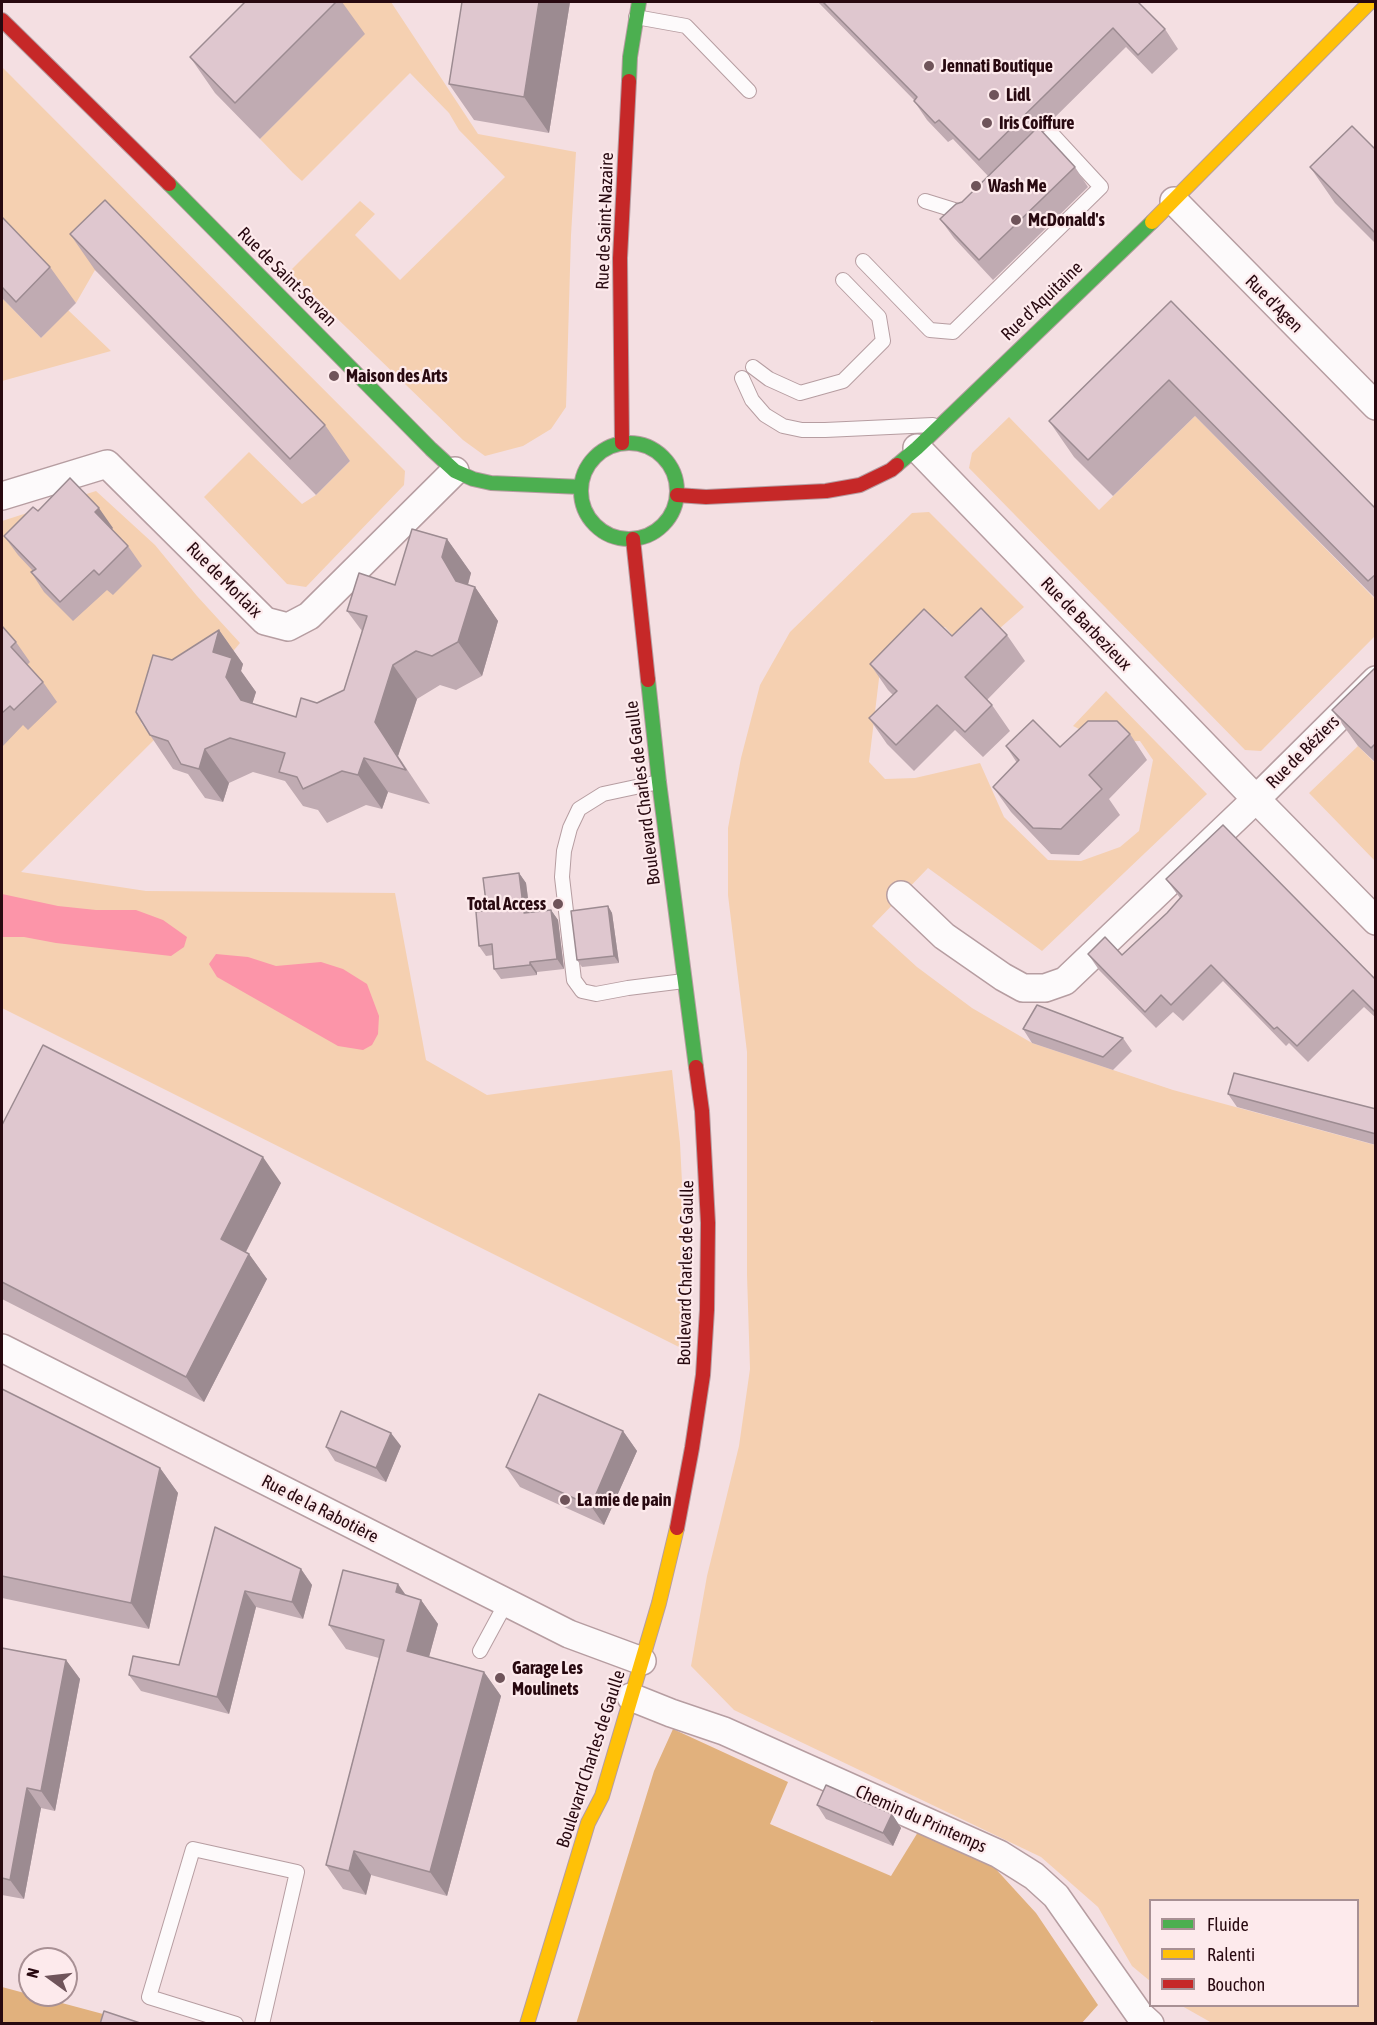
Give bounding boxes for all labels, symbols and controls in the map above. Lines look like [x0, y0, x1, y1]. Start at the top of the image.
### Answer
place label: Jennati Boutique [941, 55, 1053, 77]
marker: Jennati Boutique [922, 59, 936, 73]
place label: Lidl [1006, 84, 1030, 106]
marker: Lidl [987, 88, 1001, 102]
place label: Iris Coiffure [999, 112, 1074, 134]
marker: Iris Coiffure [980, 116, 994, 130]
street label: Rue de Saint-Nazaire [592, 152, 618, 290]
place label: Wash Me [988, 175, 1047, 197]
marker: Wash Me [969, 179, 983, 193]
place label: McDonald's [1028, 209, 1105, 231]
marker: McDonald's [1009, 213, 1023, 227]
street label: Rue de Saint-Servan [233, 223, 341, 331]
street label: Rue d'Aquitaine [997, 257, 1087, 345]
street label: Rue d'Agen [1241, 271, 1307, 337]
place label: Maison des Arts [346, 365, 448, 387]
marker: Maison des Arts [327, 369, 341, 383]
street label: Rue de Morlaix [182, 538, 266, 622]
street label: Rue de Barbezieux [1036, 573, 1136, 675]
street label: Boulevard Charles de Gaulle [621, 700, 665, 886]
street label: Rue de Béziers [1262, 711, 1344, 793]
place label: Total Access [467, 893, 546, 915]
marker: Total Access [551, 897, 565, 911]
street label: Boulevard Charles de Gaulle [674, 1180, 698, 1366]
street label: Rue de la Rabotière [258, 1470, 382, 1548]
place label: La mie de pain [577, 1489, 671, 1511]
marker: La mie de pain [558, 1493, 572, 1507]
place label: Garage Les Moulinets [512, 1657, 583, 1700]
street label: Boulevard Charles de Gaulle [552, 1667, 630, 1851]
marker: Garage Les Moulinets [493, 1671, 507, 1685]
street label: Chemin du Printemps [852, 1780, 990, 1858]
legend [1149, 1899, 1359, 2007]
text: Fluide [1207, 1914, 1249, 1935]
text: Ralenti [1207, 1944, 1255, 1965]
north arrow [18, 1947, 78, 2007]
text: N [23, 1966, 42, 1980]
text: Bouchon [1207, 1974, 1265, 1995]

